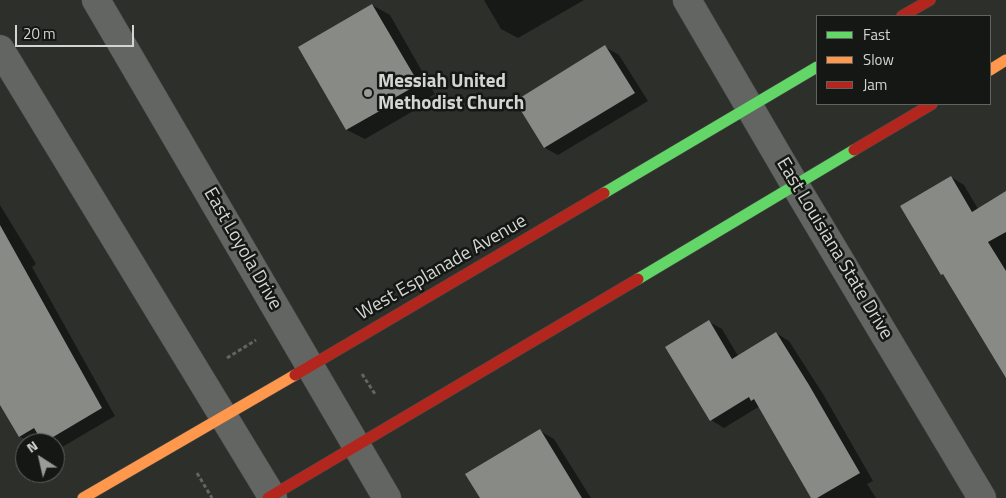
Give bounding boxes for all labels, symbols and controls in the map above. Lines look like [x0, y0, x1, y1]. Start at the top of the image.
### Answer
scale bar [18, 15, 136, 47]
legend [816, 15, 991, 105]
text: 20 m [23, 22, 56, 45]
text: Fast [863, 23, 890, 46]
text: Slow [863, 48, 894, 71]
place label: Messiah United Methodist Church [378, 71, 524, 115]
text: Jam [863, 73, 887, 96]
marker: Messiah United Methodist Church [362, 87, 374, 99]
street label: East Louisiana State Drive [771, 154, 897, 344]
street label: East Loyola Drive [198, 184, 286, 314]
street label: West Esplanade Avenue [353, 210, 531, 326]
north arrow [15, 433, 65, 483]
text: N [22, 435, 42, 458]

